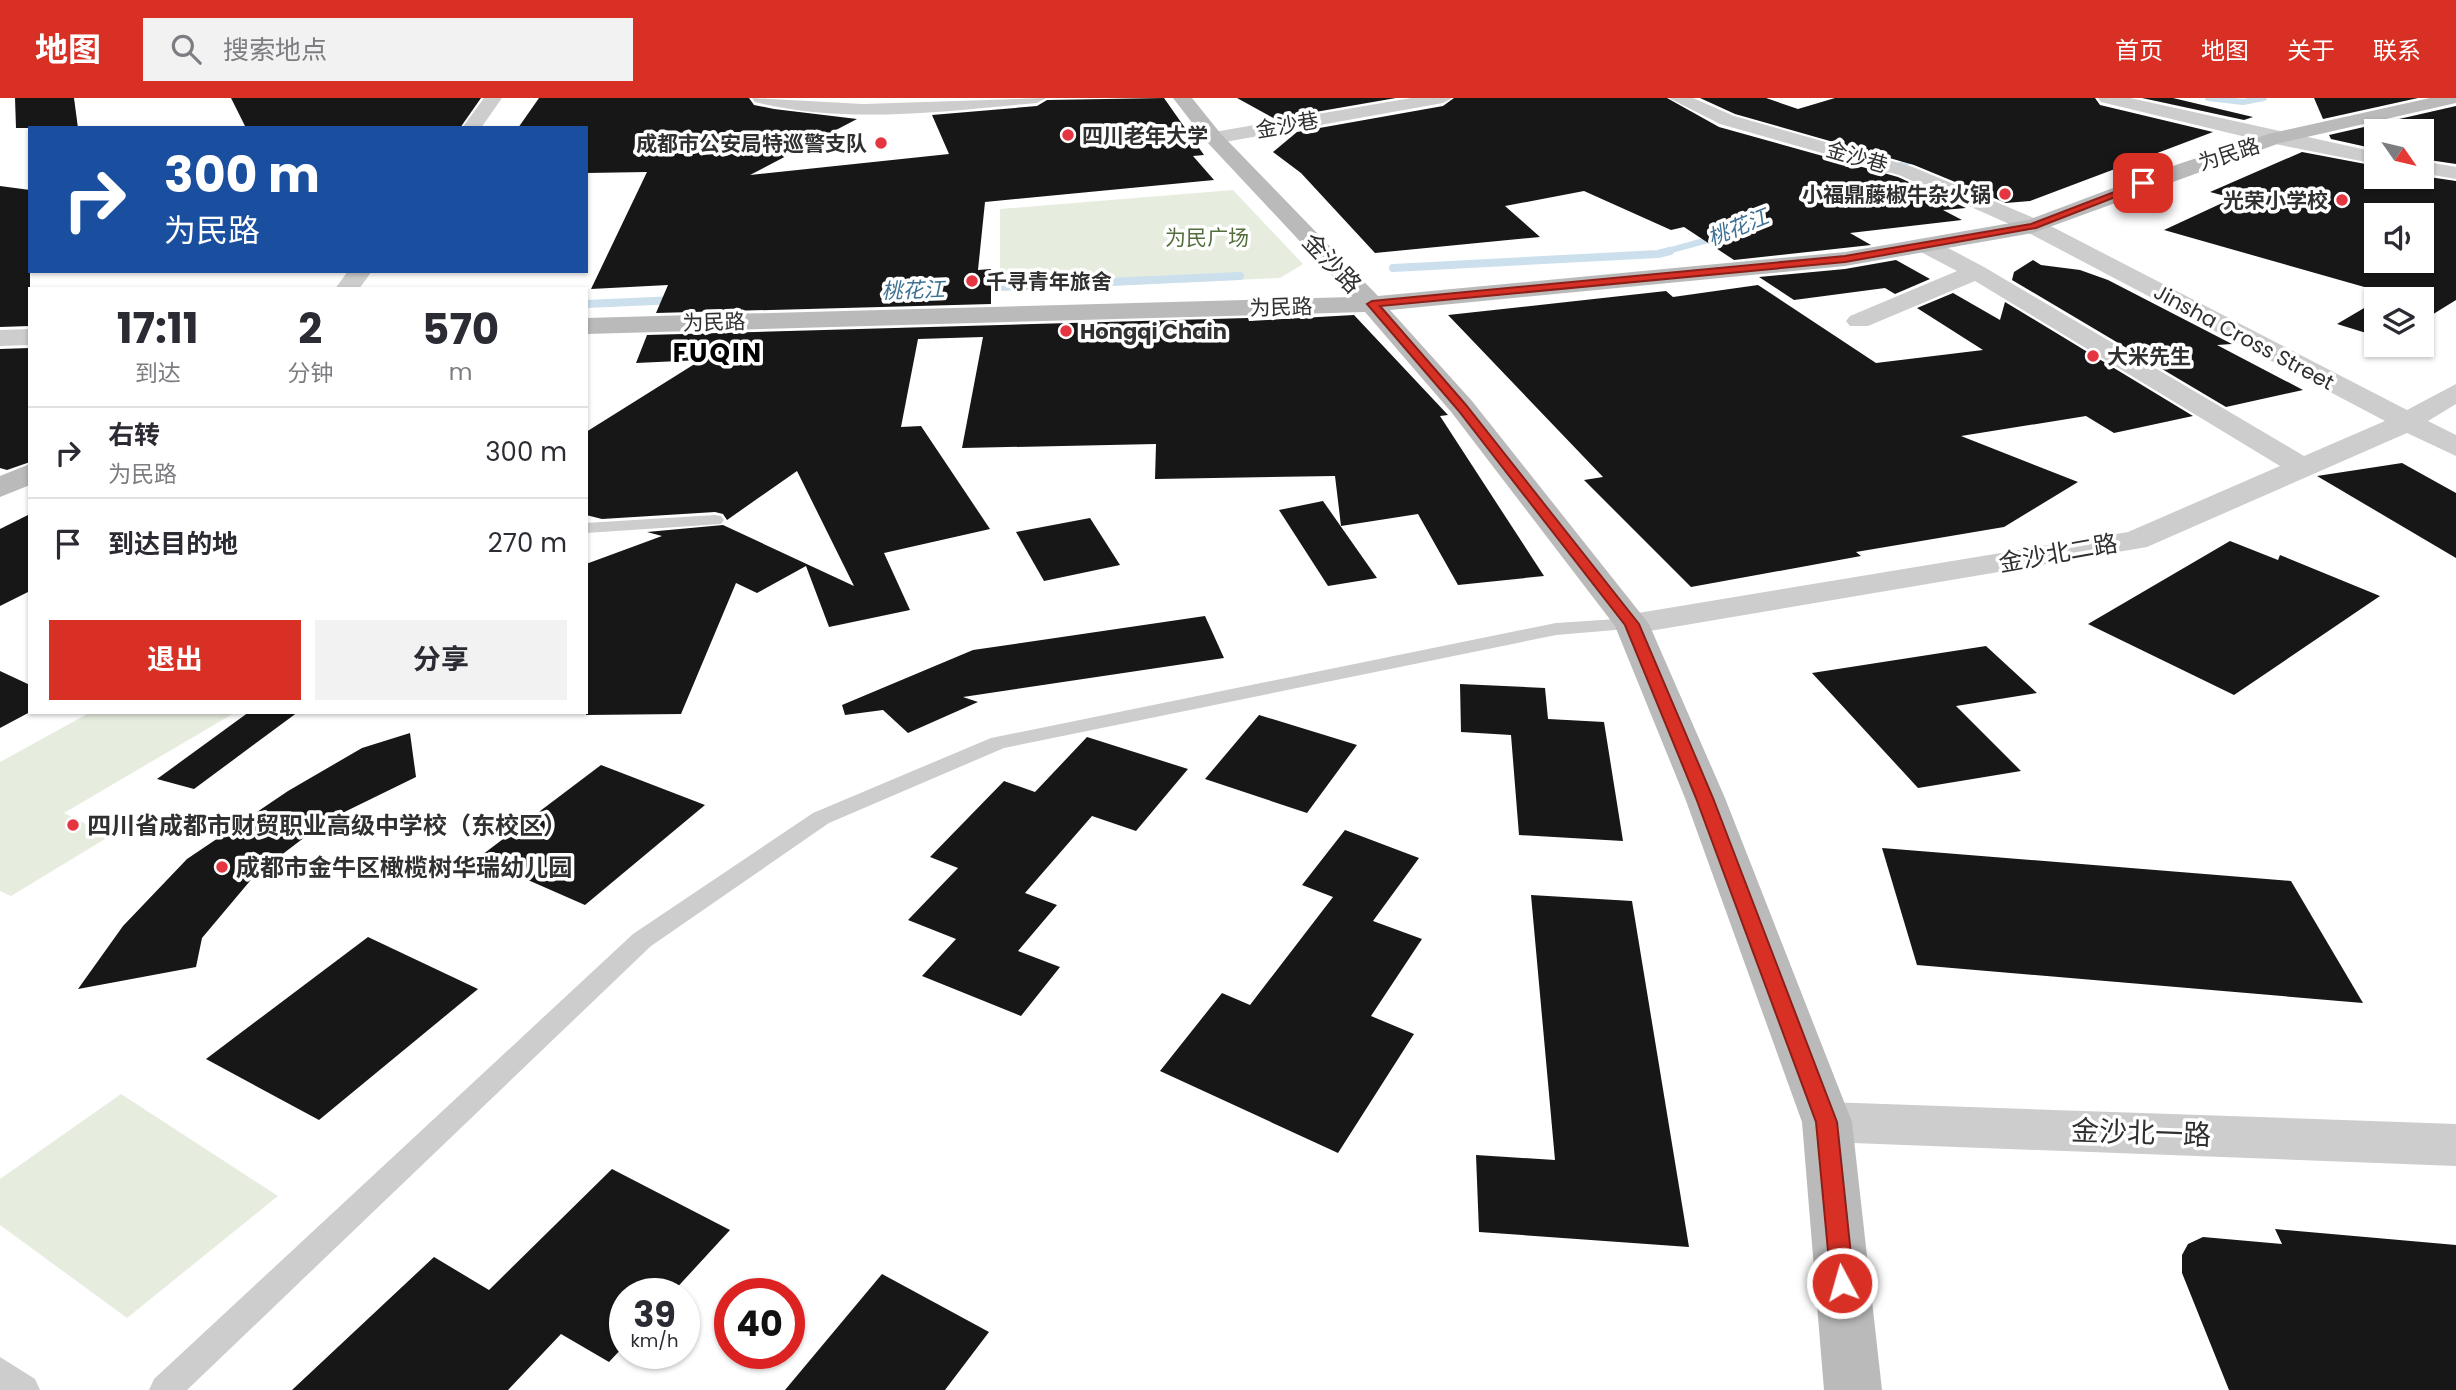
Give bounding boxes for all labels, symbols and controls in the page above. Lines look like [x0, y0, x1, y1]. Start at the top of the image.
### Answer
search box [143, 18, 633, 81]
text: 地图 [35, 26, 101, 73]
icon: search [167, 30, 205, 68]
text: 搜索地点 [223, 32, 327, 68]
text: 首页 [2115, 34, 2163, 67]
text: 地图 [2201, 34, 2249, 67]
text: 关于 [2287, 34, 2335, 67]
text: 联系 [2373, 34, 2421, 67]
street label: 金沙巷 [1253, 105, 1321, 145]
north arrow [2364, 119, 2434, 189]
map controls [2364, 119, 2434, 357]
place label: 四川老年大学 [1082, 121, 1208, 150]
marker: 四川老年大学 [1060, 127, 1076, 143]
place label: 成都市公安局特巡警支队 [636, 129, 867, 158]
street label: 为民路 [2195, 130, 2263, 178]
street label: 金沙巷 [1823, 134, 1891, 180]
marker: 成都市公安局特巡警支队 [873, 135, 889, 151]
text: 300 m [164, 141, 320, 209]
pin [2113, 153, 2173, 213]
icon: right [49, 154, 140, 245]
icon: arrive [2124, 164, 2162, 202]
place label: 小福鼎藤椒牛杂火锅 [1802, 180, 1991, 209]
marker: 小福鼎藤椒牛杂火锅 [1997, 186, 2013, 202]
place label: 光荣小学校 [2223, 186, 2328, 215]
marker: 光荣小学校 [2334, 192, 2350, 208]
water label: 桃花江 [1703, 201, 1774, 252]
button: sound [2364, 203, 2434, 273]
text: 为民路 [164, 208, 260, 253]
park label: 为民广场 [1165, 223, 1249, 252]
street label: 金沙路 [1295, 226, 1369, 300]
place label: 千寻青年旅舍 [986, 267, 1112, 296]
marker: 千寻青年旅舍 [964, 273, 980, 289]
water label: 桃花江 [881, 274, 947, 306]
street label: Jinsha Cross Street [2149, 277, 2339, 397]
button: layers [2364, 287, 2434, 357]
street label: 为民路 [1249, 291, 1313, 323]
text: 17:11 [117, 299, 199, 358]
text: 2 [298, 299, 322, 358]
text: 570 [422, 300, 499, 359]
street label: 为民路 [682, 306, 746, 338]
place label: Hongqi Chain [1080, 317, 1227, 346]
marker: Hongqi Chain [1058, 323, 1074, 339]
district label: FUQIN [673, 335, 763, 371]
place label: 大米先生 [2107, 342, 2191, 371]
marker: 大米先生 [2085, 348, 2101, 364]
text: m [449, 356, 473, 388]
text: 到达 [135, 357, 181, 389]
text: 分钟 [287, 357, 333, 389]
text: 右转 [108, 417, 160, 453]
icon: right [49, 434, 87, 472]
text: 300 m [485, 434, 567, 470]
text: 为民路 [108, 458, 177, 490]
icon: arrive [49, 525, 87, 563]
text: 270 m [488, 525, 567, 561]
text: 到达目的地 [108, 526, 238, 562]
street label: 金沙北二路 [1996, 526, 2120, 580]
button: 退出 [49, 620, 301, 700]
button: 分享 [315, 620, 567, 700]
place label: 四川省成都市财贸职业高级中学校（东校区） [87, 809, 567, 842]
marker: 四川省成都市财贸职业高级中学校（东校区） [65, 817, 81, 833]
place label: 成都市金牛区橄榄树华瑞幼儿园 [236, 851, 572, 884]
marker: 成都市金牛区橄榄树华瑞幼儿园 [214, 859, 230, 875]
street label: 金沙北一路 [2070, 1111, 2212, 1155]
position arrow [1805, 1246, 1879, 1320]
speed limit sign: 40 [714, 1278, 805, 1369]
text: 39 [633, 1290, 676, 1339]
text: km/h [631, 1328, 678, 1353]

